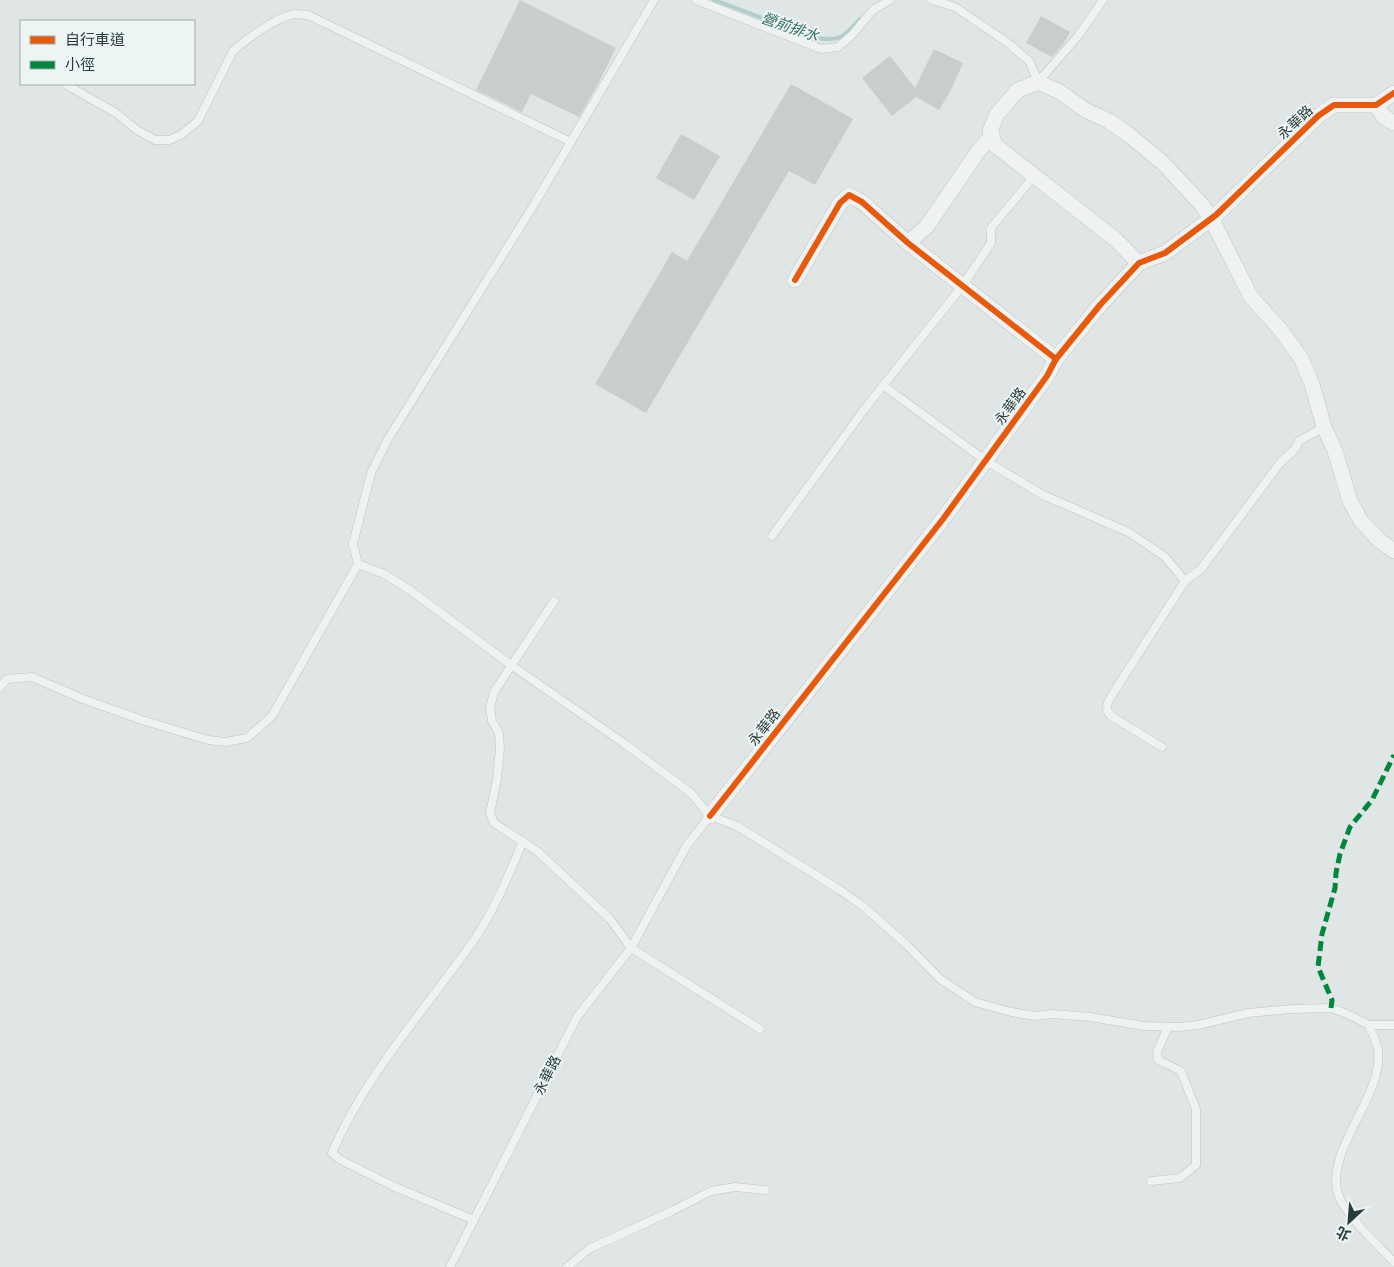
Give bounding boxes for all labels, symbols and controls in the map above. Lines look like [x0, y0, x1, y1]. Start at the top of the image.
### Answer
water label: 營前排水 [759, 9, 822, 46]
legend [20, 20, 195, 85]
text: 自行車道 [65, 31, 125, 49]
text: 小徑 [65, 56, 95, 74]
street label: 永華路 [1274, 102, 1316, 142]
street label: 永華路 [991, 384, 1029, 428]
street label: 永華路 [745, 706, 783, 748]
street label: 永華路 [530, 1053, 564, 1097]
north arrow [1324, 1197, 1374, 1247]
text: 北 [1334, 1223, 1353, 1244]

